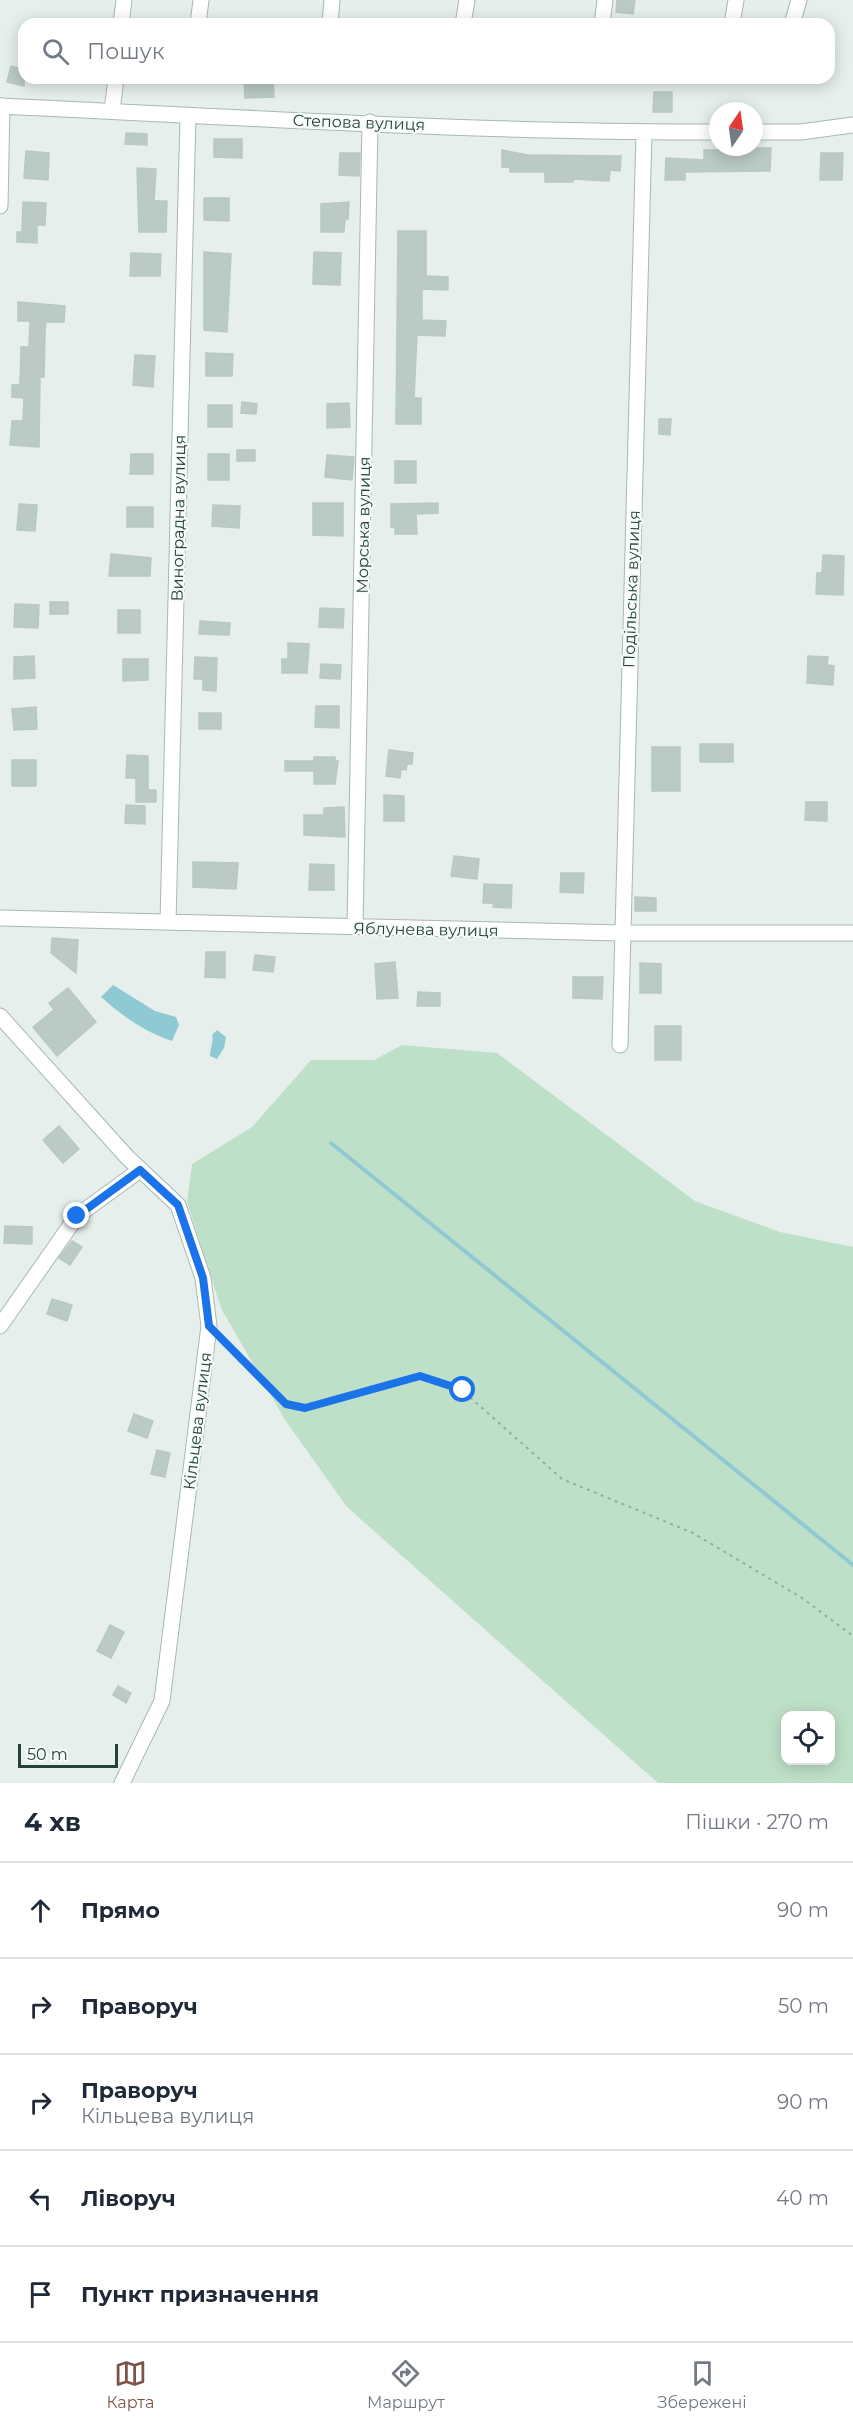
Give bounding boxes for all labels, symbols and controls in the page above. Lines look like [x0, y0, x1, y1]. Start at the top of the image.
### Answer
search box [18, 18, 835, 84]
icon: search [39, 35, 72, 68]
text: Пошук [87, 38, 165, 65]
north arrow [709, 102, 763, 156]
street label: Степова вулиця [292, 111, 426, 134]
street label: Виноградна вулиця [168, 435, 189, 601]
street label: Морська вулиця [353, 456, 374, 594]
street label: Подільська вулиця [619, 510, 644, 668]
street label: Яблунева вулиця [353, 919, 499, 940]
route end [63, 1202, 89, 1228]
street label: Кільцева вулиця [180, 1351, 215, 1491]
route start [449, 1376, 475, 1402]
map controls [781, 1711, 835, 1765]
button: locate [781, 1711, 835, 1765]
scale bar [18, 1741, 118, 1768]
text: 50 m [27, 1745, 68, 1764]
text: 4 хв [24, 1806, 81, 1838]
text: Пішки · 270 m [685, 1810, 829, 1834]
icon: ahead [24, 1894, 57, 1927]
text: Прямо [81, 1897, 160, 1924]
text: 90 m [777, 1898, 829, 1922]
icon: right [24, 1990, 57, 2023]
text: Праворуч [81, 1993, 198, 2020]
text: 50 m [778, 1994, 829, 2018]
text: Праворуч [81, 2077, 198, 2104]
icon: right [24, 2086, 57, 2119]
text: 90 m [777, 2090, 829, 2114]
text: Кільцева вулиця [81, 2104, 254, 2128]
icon: left [24, 2182, 57, 2215]
text: Ліворуч [81, 2185, 176, 2212]
text: 40 m [776, 2186, 829, 2210]
icon: arrive [24, 2278, 57, 2311]
text: Пункт призначення [81, 2281, 319, 2308]
tab: Карта [106, 2357, 154, 2412]
tab: Маршрут [367, 2357, 445, 2412]
tab: Збережені [658, 2357, 747, 2412]

